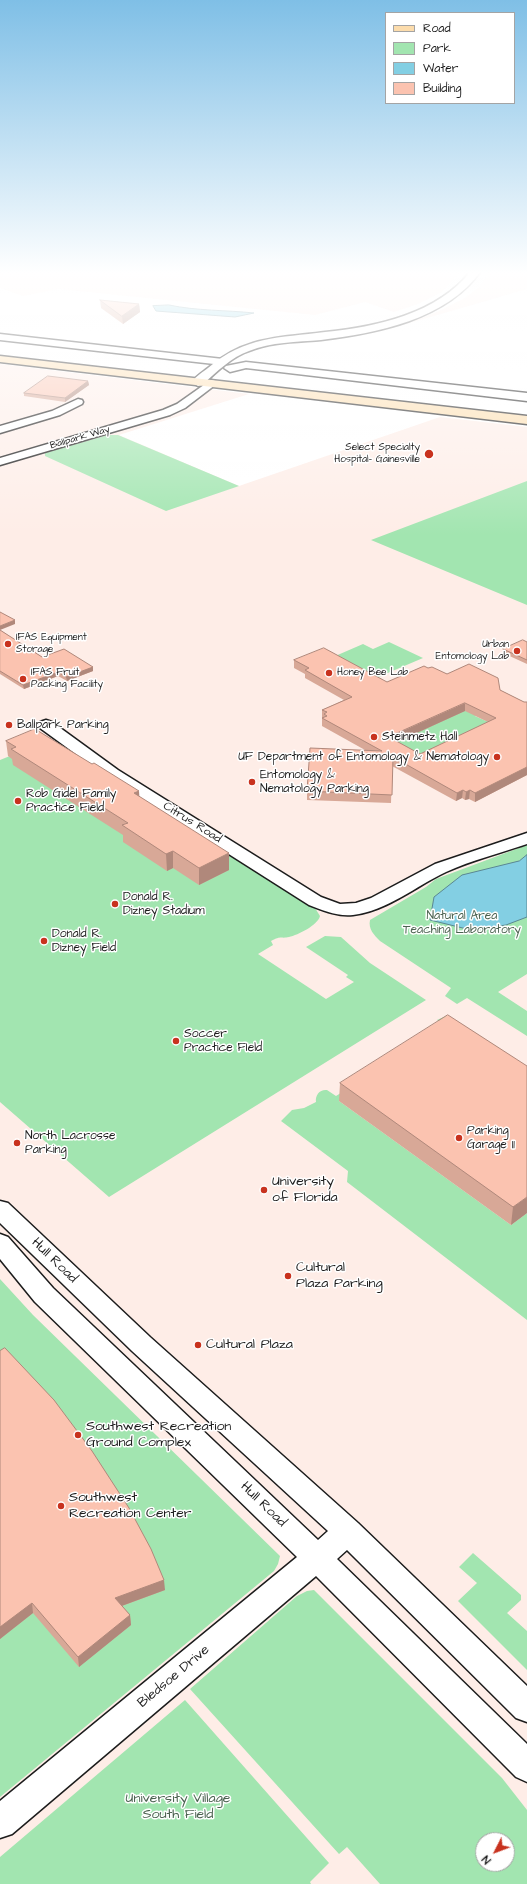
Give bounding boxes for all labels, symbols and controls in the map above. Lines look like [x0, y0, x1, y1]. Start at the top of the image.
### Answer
legend [385, 12, 515, 104]
text: Road [423, 20, 451, 37]
text: Park [423, 40, 451, 57]
text: Water [423, 60, 458, 77]
text: Building [423, 80, 461, 97]
street label: Ballpark Way [49, 424, 111, 452]
place label: Select Specialty Hospital- Gainesville [334, 442, 420, 466]
marker: Select Specialty Hospital- Gainesville [423, 448, 435, 460]
place label: IFAS Equipment Storage [16, 632, 87, 656]
marker: IFAS Equipment Storage [3, 639, 13, 649]
place label: Urban Entomology Lab [436, 639, 509, 662]
marker: Urban Entomology Lab [512, 646, 522, 656]
place label: IFAS Fruit Packing Facility [31, 667, 103, 690]
place label: Honey Bee Lab [337, 667, 408, 679]
marker: Honey Bee Lab [324, 668, 334, 678]
marker: IFAS Fruit Packing Facility [18, 674, 28, 684]
place label: Ballpark Parking [17, 718, 109, 732]
marker: Ballpark Parking [4, 720, 14, 730]
place label: Steinmetz Hall [382, 730, 457, 744]
marker: Steinmetz Hall [369, 732, 379, 742]
place label: UF Department of Entomology & Nematology [238, 750, 489, 764]
marker: UF Department of Entomology & Nematology [492, 752, 502, 762]
place label: Entomology & Nematology Parking [260, 768, 369, 796]
marker: Entomology & Nematology Parking [247, 777, 257, 787]
place label: Rob Gidel Family Practice Field [26, 787, 116, 815]
marker: Rob Gidel Family Practice Field [13, 796, 23, 806]
street label: Citrus Road [160, 799, 224, 847]
place label: Donald R. Dizney Stadium [123, 890, 204, 918]
marker: Donald R. Dizney Stadium [110, 899, 120, 909]
park label: Natural Area Teaching Laboratory [403, 909, 521, 937]
place label: Donald R. Dizney Field [52, 927, 116, 955]
marker: Donald R. Dizney Field [39, 936, 49, 946]
place label: Soccer Practice FIeld [184, 1027, 262, 1055]
marker: Soccer Practice FIeld [171, 1036, 181, 1046]
place label: Parking Garage 11 [467, 1124, 515, 1152]
place label: North Lacrosse Parking [25, 1129, 115, 1157]
marker: Parking Garage 11 [454, 1133, 464, 1143]
marker: North Lacrosse Parking [12, 1138, 22, 1148]
place label: University of Florida [272, 1174, 338, 1206]
marker: University of Florida [259, 1185, 269, 1195]
street label: Hull Road [27, 1235, 81, 1287]
place label: Cultural Plaza Parking [296, 1260, 383, 1292]
marker: Cultural Plaza Parking [283, 1271, 293, 1281]
place label: Cultural Plaza [206, 1337, 293, 1353]
marker: Cultural Plaza [193, 1340, 203, 1350]
place label: Southwest Recreation Ground Complex [86, 1419, 231, 1452]
marker: Southwest Recreation Ground Complex [73, 1430, 83, 1440]
street label: Hull Road [236, 1479, 290, 1531]
place label: Southwest Recreation Center [69, 1490, 192, 1522]
marker: Southwest Recreation Center [56, 1501, 66, 1511]
street label: Bledsoe Drive [135, 1642, 213, 1712]
park label: University Village South Field [126, 1791, 230, 1824]
north arrow [475, 1832, 515, 1872]
text: N [479, 1852, 494, 1867]

